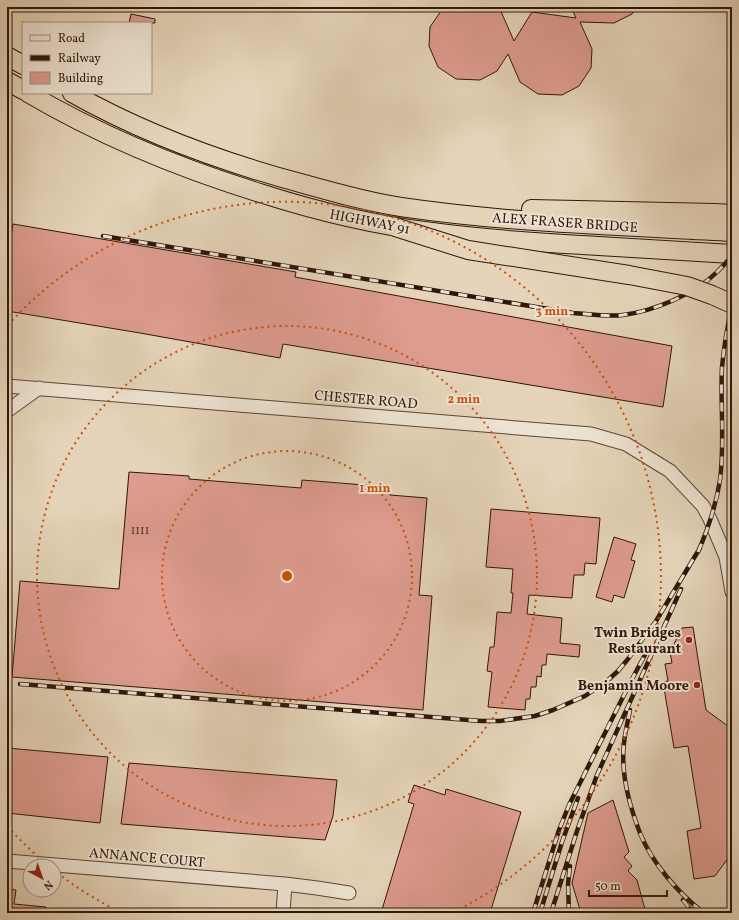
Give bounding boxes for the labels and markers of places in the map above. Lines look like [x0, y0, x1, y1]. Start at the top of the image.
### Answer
centre of rings [280, 569, 294, 583]
place label: Twin Bridges Restaurant [594, 624, 681, 659]
marker: Twin Bridges Restaurant [684, 635, 694, 645]
place label: Benjamin Moore [578, 677, 689, 696]
marker: Benjamin Moore [692, 680, 702, 690]

